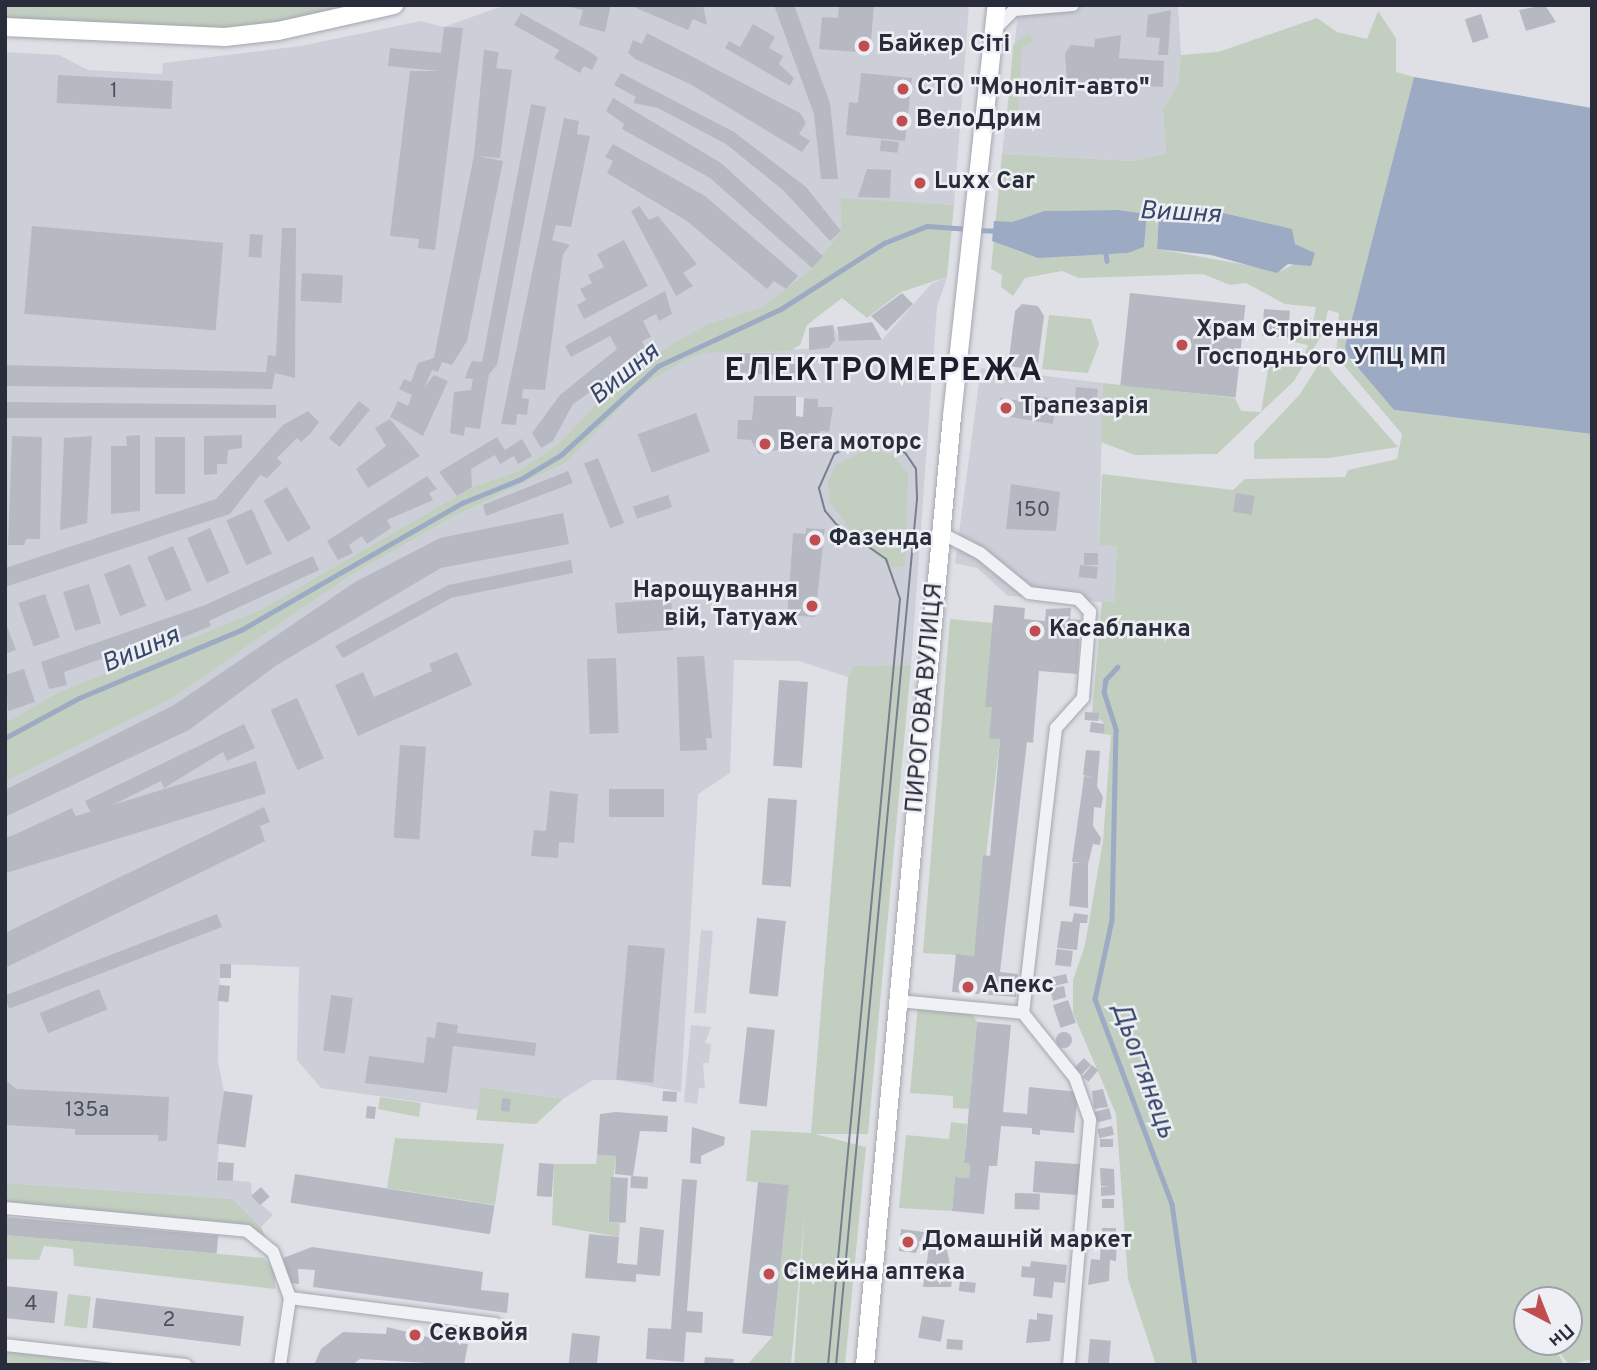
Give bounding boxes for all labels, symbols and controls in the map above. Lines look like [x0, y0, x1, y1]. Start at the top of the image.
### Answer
place label: Байкер Сіті [878, 32, 1010, 60]
marker: Байкер Сіті [856, 38, 872, 54]
place label: СТО "Моноліт-авто" [917, 75, 1150, 103]
house number: 1 [110, 79, 118, 105]
marker: СТО "Моноліт-авто" [895, 81, 911, 97]
place label: ВелоДрим [916, 107, 1041, 135]
marker: ВелоДрим [894, 113, 910, 129]
place label: Luxx Car [934, 169, 1035, 197]
marker: Luxx Car [912, 175, 928, 191]
water label: Вишня [1139, 196, 1221, 232]
place label: Храм Стрітення Господнього УПЦ МП [1196, 317, 1446, 373]
water label: Вишня [584, 337, 666, 413]
marker: Храм Стрітення Господнього УПЦ МП [1174, 337, 1190, 353]
district label: ЕЛЕКТРОМЕРЕЖА [726, 353, 1042, 391]
place label: Трапезарія [1020, 394, 1149, 422]
marker: Трапезарія [998, 400, 1014, 416]
place label: Вега моторс [779, 430, 922, 458]
marker: Вега моторс [757, 436, 773, 452]
house number: 150 [1016, 498, 1050, 524]
place label: Фазенда [829, 526, 932, 554]
marker: Фазенда [807, 532, 823, 548]
place label: Нарощування вій, Татуаж [633, 578, 798, 634]
street label: ПИРОГОВА ВУЛИЦЯ [902, 581, 950, 815]
marker: Нарощування вій, Татуаж [804, 598, 820, 614]
place label: Касабланка [1049, 617, 1191, 645]
water label: Вишня [97, 621, 185, 681]
marker: Касабланка [1027, 623, 1043, 639]
place label: Апекс [982, 973, 1054, 1001]
marker: Апекс [960, 979, 976, 995]
water label: Дьогтянець [1103, 999, 1181, 1143]
house number: 135а [65, 1098, 109, 1124]
place label: Домашній маркет [922, 1228, 1132, 1256]
marker: Домашній маркет [900, 1234, 916, 1250]
place label: Сімейна аптека [783, 1260, 965, 1288]
marker: Сімейна аптека [761, 1266, 777, 1282]
north arrow [1513, 1286, 1583, 1356]
house number: 4 [24, 1292, 38, 1318]
house number: 2 [163, 1308, 175, 1334]
text: Пн [1543, 1318, 1578, 1353]
place label: Секвойя [429, 1321, 528, 1349]
marker: Секвойя [407, 1327, 423, 1343]

